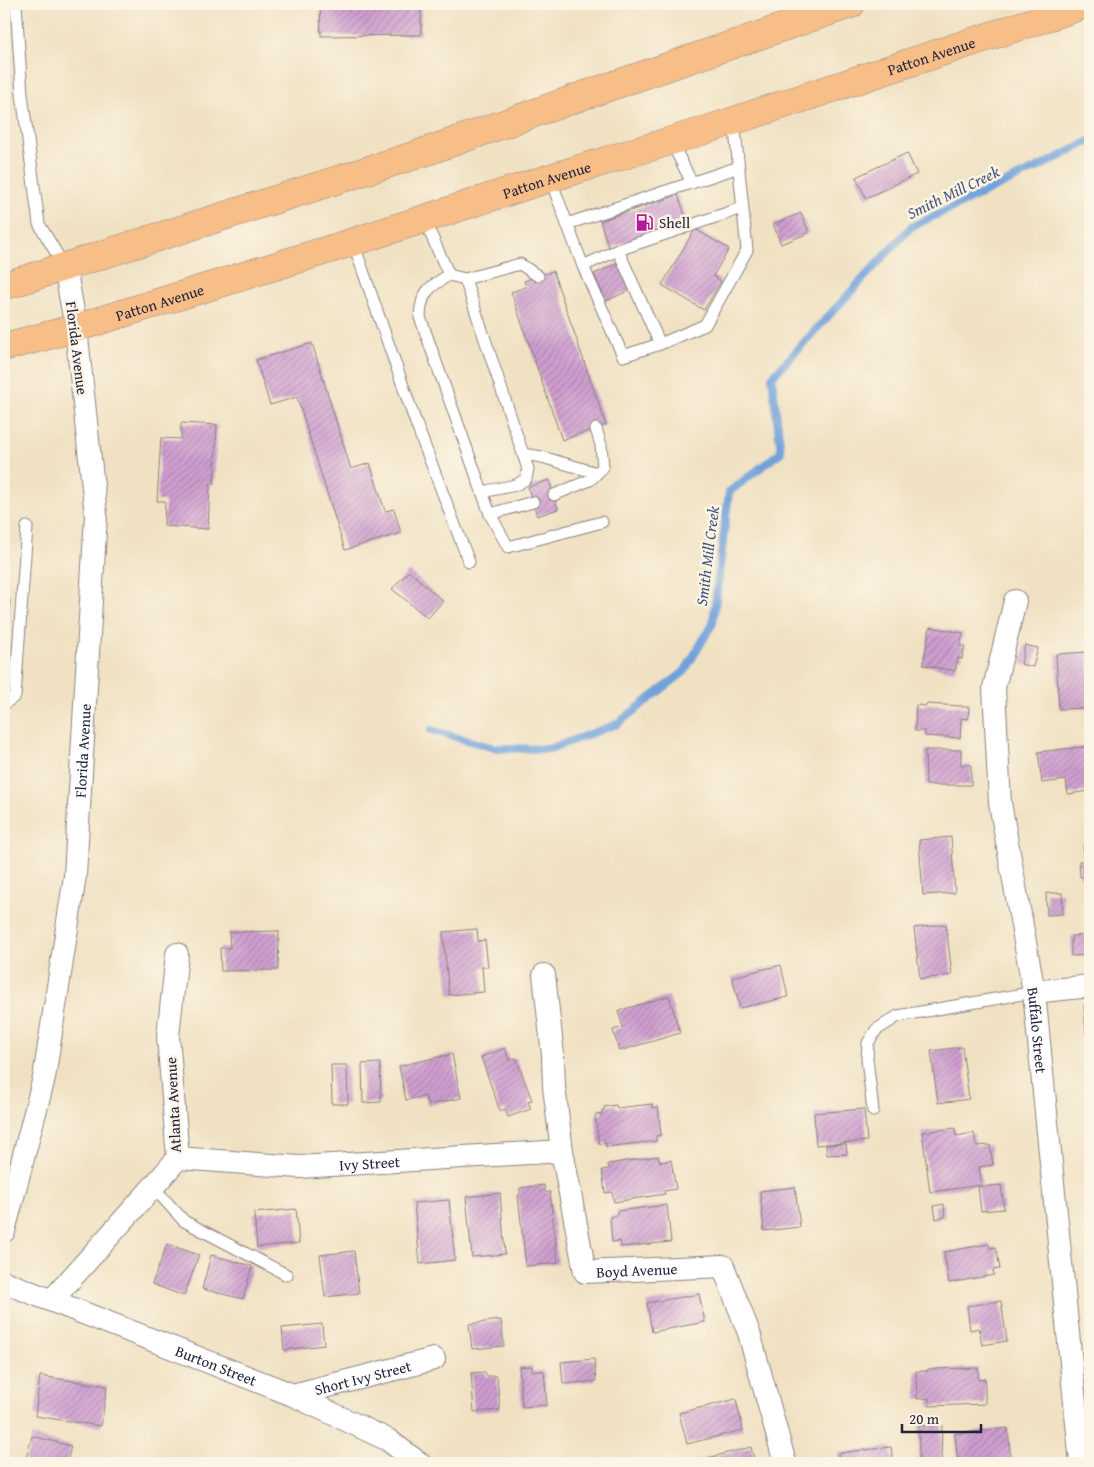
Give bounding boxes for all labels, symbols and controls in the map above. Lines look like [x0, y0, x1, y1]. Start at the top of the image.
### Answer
street label: Patton Avenue [884, 31, 978, 80]
street label: Patton Avenue [500, 156, 593, 203]
water label: Smith Mill Creek [903, 159, 1004, 225]
fuel station icon: Shell [635, 212, 655, 232]
place label: Shell [659, 212, 690, 233]
street label: Patton Avenue [113, 278, 206, 326]
street label: Florida Avenue [61, 300, 93, 396]
water label: Smith Mill Creek [689, 504, 725, 607]
street label: Florida Avenue [69, 703, 96, 798]
street label: Buffalo Street [1023, 985, 1053, 1075]
street label: Atlanta Avenue [160, 1057, 186, 1153]
street label: Ivy Street [339, 1150, 401, 1175]
street label: Boyd Avenue [596, 1257, 678, 1282]
street label: Burton Street [173, 1340, 261, 1391]
street label: Short Ivy Street [312, 1355, 414, 1400]
scale bar [902, 1402, 980, 1434]
text: 20 m [909, 1408, 940, 1429]

